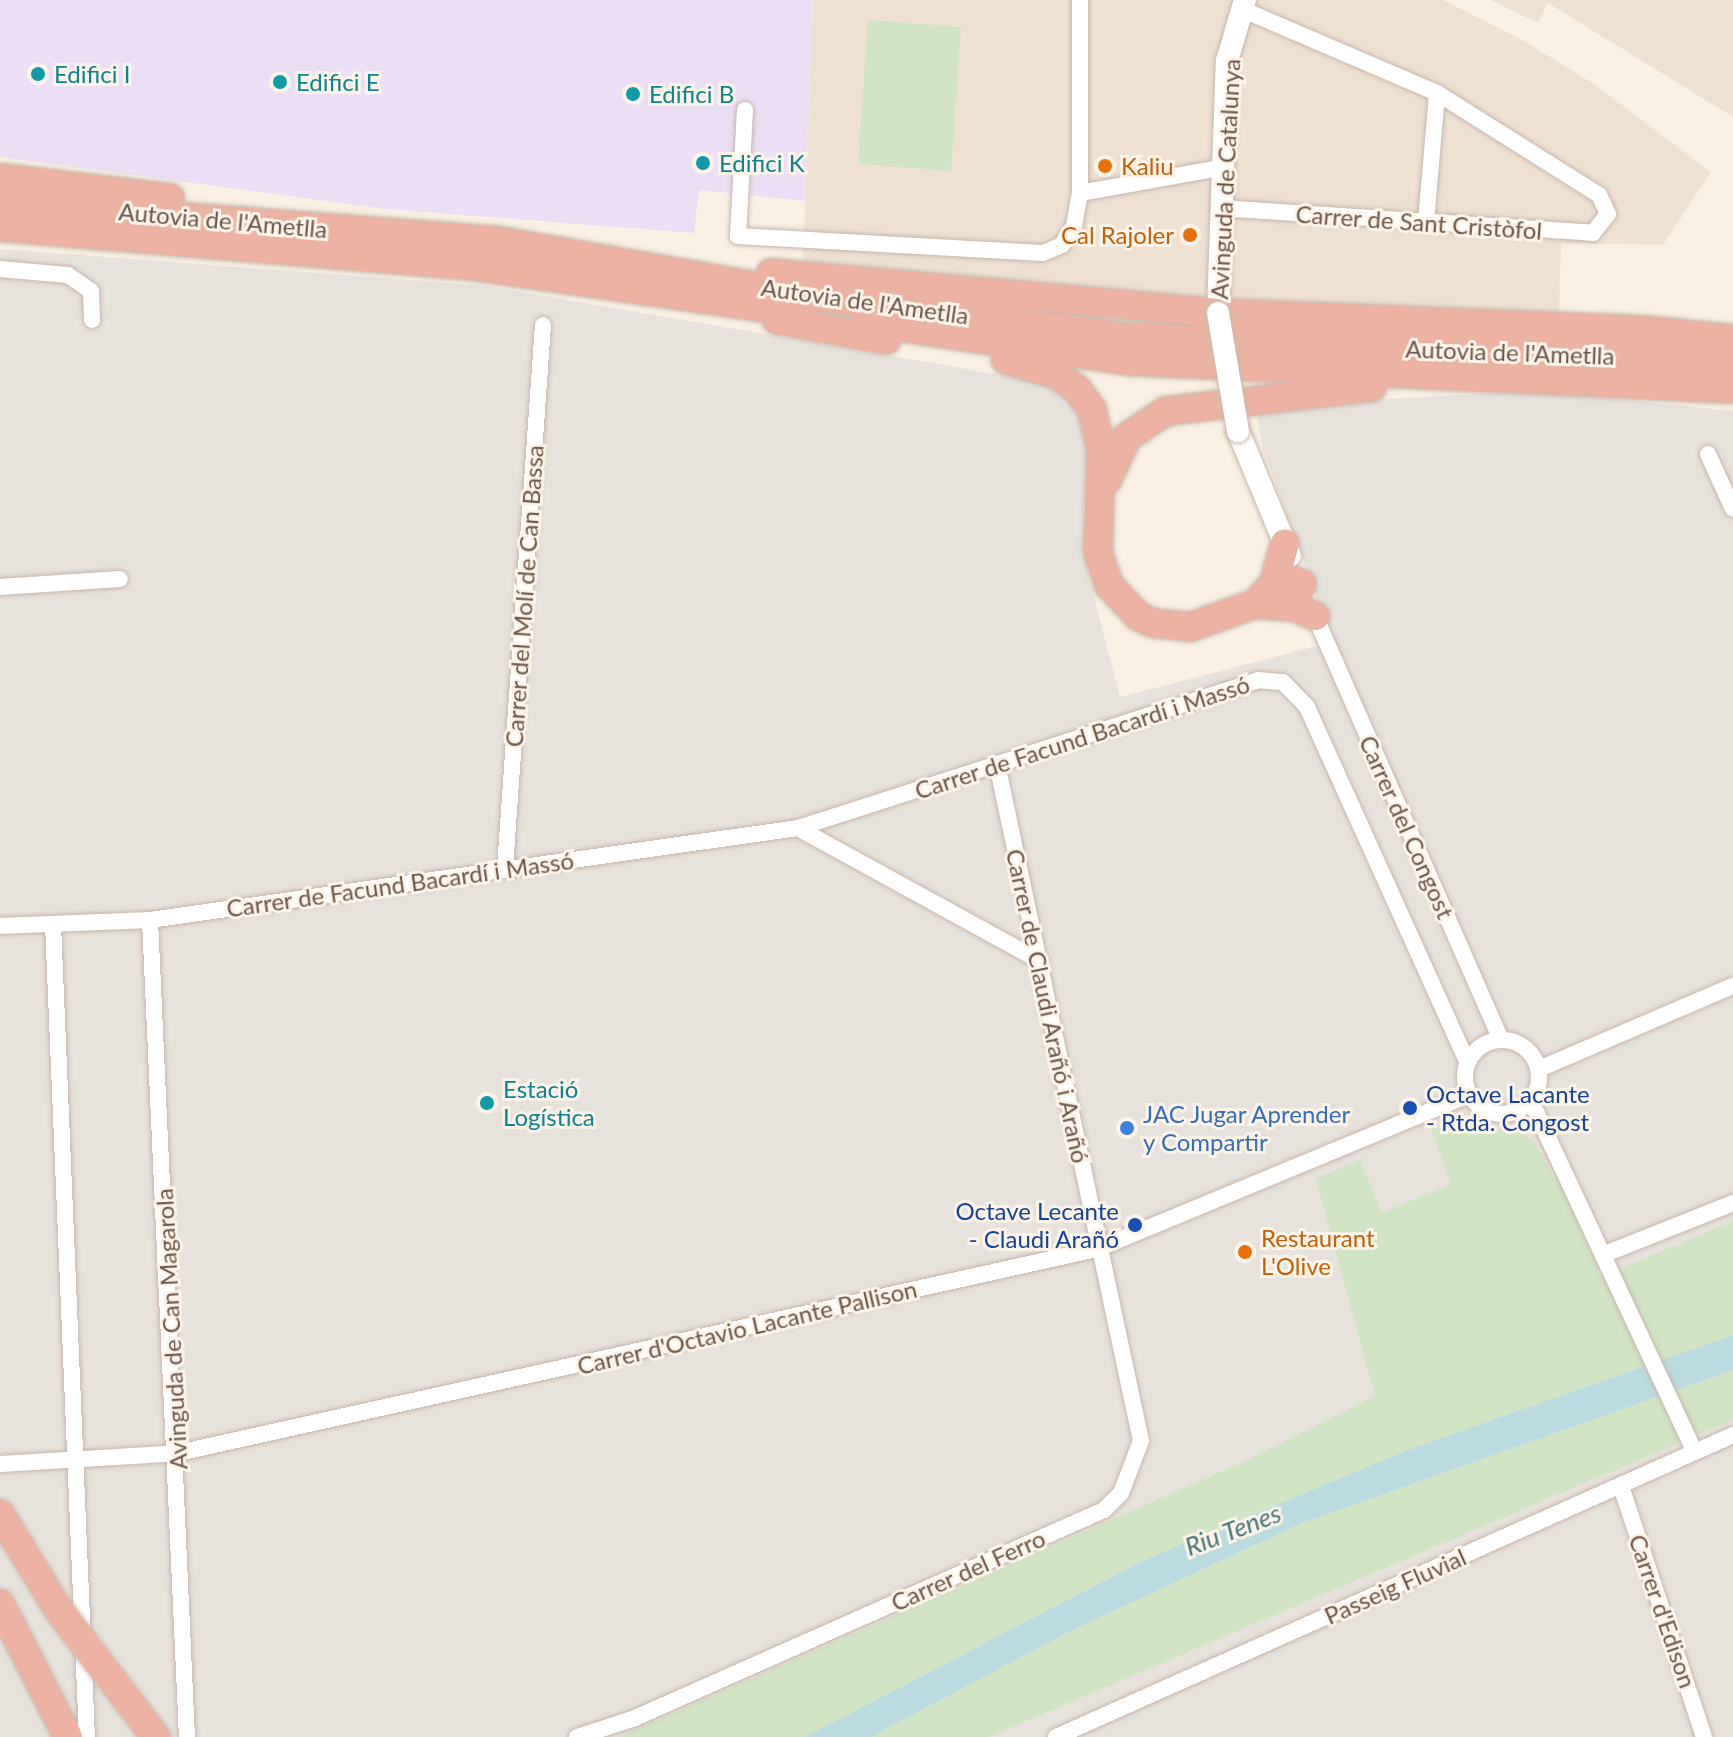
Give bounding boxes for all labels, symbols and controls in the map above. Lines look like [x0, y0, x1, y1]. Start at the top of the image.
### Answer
street label: Avinguda de Catalunya [1204, 58, 1246, 300]
place label: Edifici I [54, 60, 130, 88]
marker: Edifici I [29, 65, 47, 83]
place label: Edifici E [296, 68, 380, 96]
marker: Edifici E [271, 73, 289, 91]
place label: Edifici B [649, 80, 734, 108]
marker: Edifici B [624, 85, 642, 103]
place label: Edifici K [719, 149, 805, 177]
place label: Kaliu [1121, 152, 1174, 180]
marker: Edifici K [694, 154, 712, 172]
marker: Kaliu [1096, 157, 1114, 175]
street label: Autovia de l'Ametlla [118, 197, 328, 243]
street label: Carrer de Sant Cristòfol [1295, 199, 1543, 245]
place label: Cal Rajoler [1061, 221, 1174, 249]
marker: Cal Rajoler [1181, 226, 1199, 244]
street label: Autovia de l'Ametlla [759, 272, 971, 330]
street label: Autovia de l'Ametlla [1405, 334, 1615, 370]
street label: Carrer del Molí de Can Bassa [499, 444, 549, 748]
street label: Carrer de Facund Bacardí i Massó [911, 669, 1253, 805]
street label: Carrer del Congost [1354, 731, 1460, 923]
street label: Carrer de Facund Bacardí i Massó [224, 845, 576, 923]
street label: Carrer de Claudi Arañó i Arañó [1000, 845, 1096, 1167]
place label: Estació Logística [503, 1075, 595, 1131]
place label: Octave Lacante - Rtda. Congost [1426, 1080, 1590, 1136]
marker: Estació Logística [478, 1094, 496, 1112]
marker: Octave Lacante - Rtda. Congost [1401, 1099, 1419, 1117]
place label: JAC Jugar Aprender y Compartir [1143, 1100, 1352, 1156]
marker: JAC Jugar Aprender y Compartir [1118, 1119, 1136, 1137]
street label: Avinguda de Can Magarola [149, 1188, 193, 1470]
place label: Octave Lecante - Claudi Arañó [955, 1197, 1119, 1253]
marker: Octave Lecante - Claudi Arañó [1126, 1216, 1144, 1234]
place label: Restaurant L'Olive [1261, 1224, 1375, 1280]
marker: Restaurant L'Olive [1236, 1243, 1254, 1261]
street label: Carrer d'Octavio Lacante Pallison [574, 1274, 920, 1380]
water label: Riu Tenes [1180, 1497, 1286, 1563]
street label: Carrer del Ferro [886, 1523, 1050, 1617]
street label: Carrer d'Edison [1623, 1530, 1703, 1692]
street label: Passeig Fluvial [1320, 1542, 1470, 1630]

